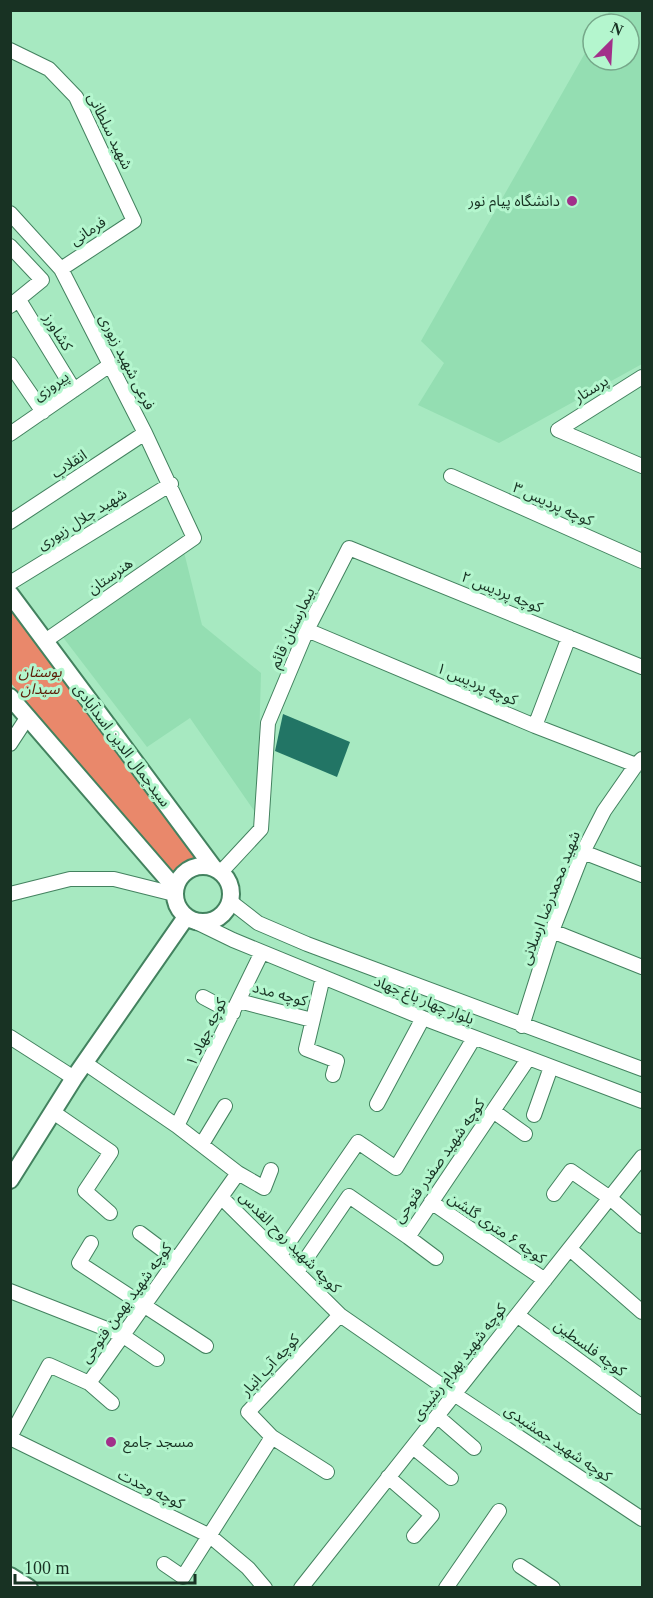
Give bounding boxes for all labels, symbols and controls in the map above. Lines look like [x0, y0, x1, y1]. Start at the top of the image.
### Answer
north arrow [581, 12, 641, 72]
text: N [608, 19, 626, 39]
street label: شهید سلطانی [84, 90, 135, 172]
place label: دانشگاه پیام نور [468, 193, 560, 212]
marker: دانشگاه پیام نور [565, 194, 579, 208]
street label: فرمانی [67, 213, 110, 249]
street label: کشاورز [39, 310, 76, 355]
street label: فرعی شهید زیوری [95, 312, 158, 413]
street label: پیروزی [30, 368, 73, 406]
street label: پرستار [570, 372, 612, 408]
street label: انقلاب [48, 447, 90, 482]
street label: کوچه پردیس ۳ [510, 479, 596, 531]
street label: شهید جلال زیوری [34, 485, 130, 554]
street label: هنرستان [84, 555, 136, 598]
street label: کوچه پردیس ۲ [458, 568, 546, 618]
street label: بیمارستان قائم [266, 585, 320, 672]
street label: کوچه پردیس ۱ [433, 660, 521, 710]
park label: بوستان سیدان [18, 664, 63, 698]
street label: سیدجمال الدین اسدآبادی [70, 680, 174, 810]
street label: شهید محمدرضا ارسلانی [517, 829, 584, 967]
street label: بلوار چهار باغ جهاد [370, 973, 476, 1031]
street label: کوچه مدد [250, 979, 310, 1011]
street label: کوچه جهاد ۱ [183, 995, 231, 1069]
street label: کوچه شهید صفدر فتوحی [390, 1095, 490, 1227]
street label: کوچه شهید روح القدس [233, 1188, 344, 1299]
street label: کوچه ۶ متری گلشن [444, 1189, 550, 1269]
street label: کوچه شهید بهمن فتوحی [77, 1239, 177, 1367]
street label: کوچه شهید بهرام رشیدی [409, 1300, 512, 1425]
street label: کوچه فلسطین [550, 1317, 629, 1381]
street label: کوچه آب انبار [237, 1330, 304, 1401]
street label: کوچه شهید جمشیدی [501, 1401, 615, 1487]
place label: مسجد جامع [123, 1434, 194, 1454]
marker: مسجد جامع [104, 1435, 118, 1449]
street label: کوچه وحدت [114, 1466, 187, 1514]
scale bar [15, 1547, 195, 1585]
text: 100 m [24, 1558, 70, 1578]

